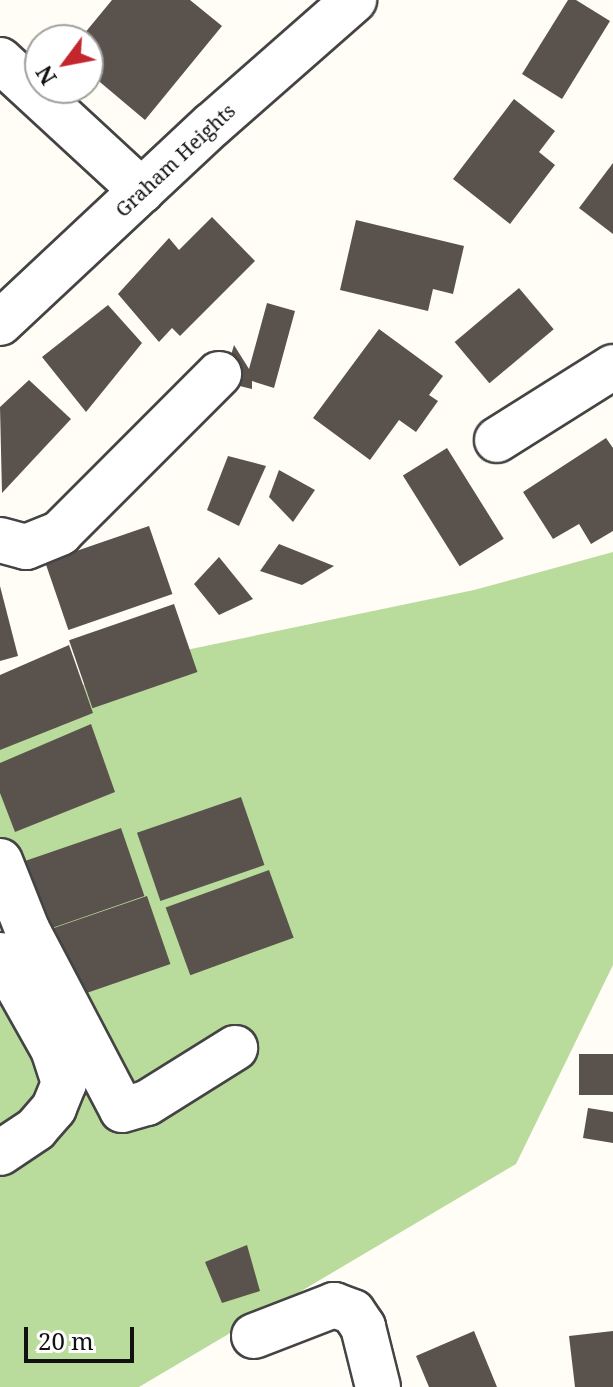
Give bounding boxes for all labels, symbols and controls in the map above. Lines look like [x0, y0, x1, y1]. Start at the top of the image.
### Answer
north arrow [24, 24, 104, 104]
text: N [28, 60, 63, 91]
street label: Graham Heights [110, 98, 240, 222]
scale bar [28, 1311, 138, 1361]
text: 20 m [38, 1324, 94, 1357]

